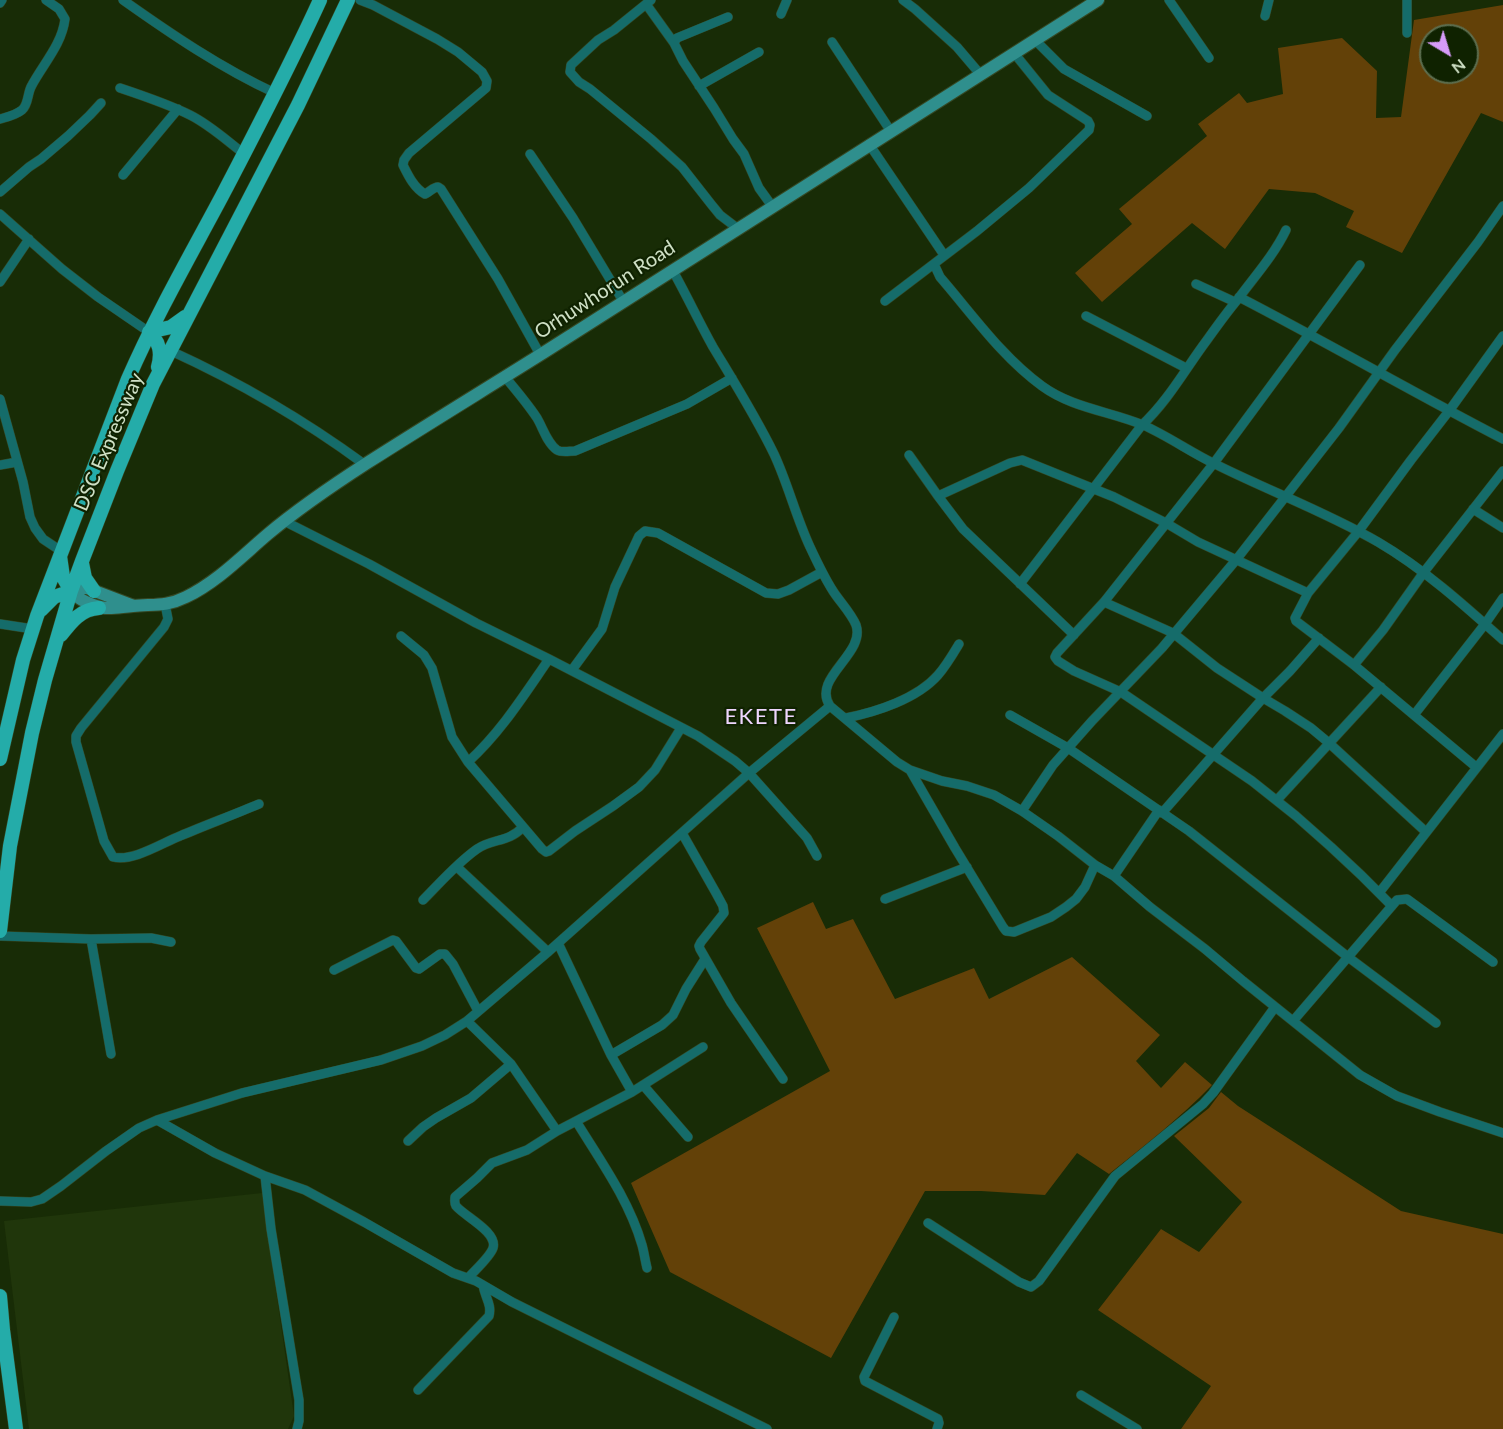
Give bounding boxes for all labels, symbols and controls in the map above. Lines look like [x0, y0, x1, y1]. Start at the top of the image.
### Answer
north arrow [1419, 24, 1479, 84]
text: N [1448, 56, 1470, 78]
street label: Orhuwhorun Road [530, 236, 680, 344]
street label: DSC Expressway [69, 369, 149, 515]
district label: EKETE [724, 704, 798, 730]

